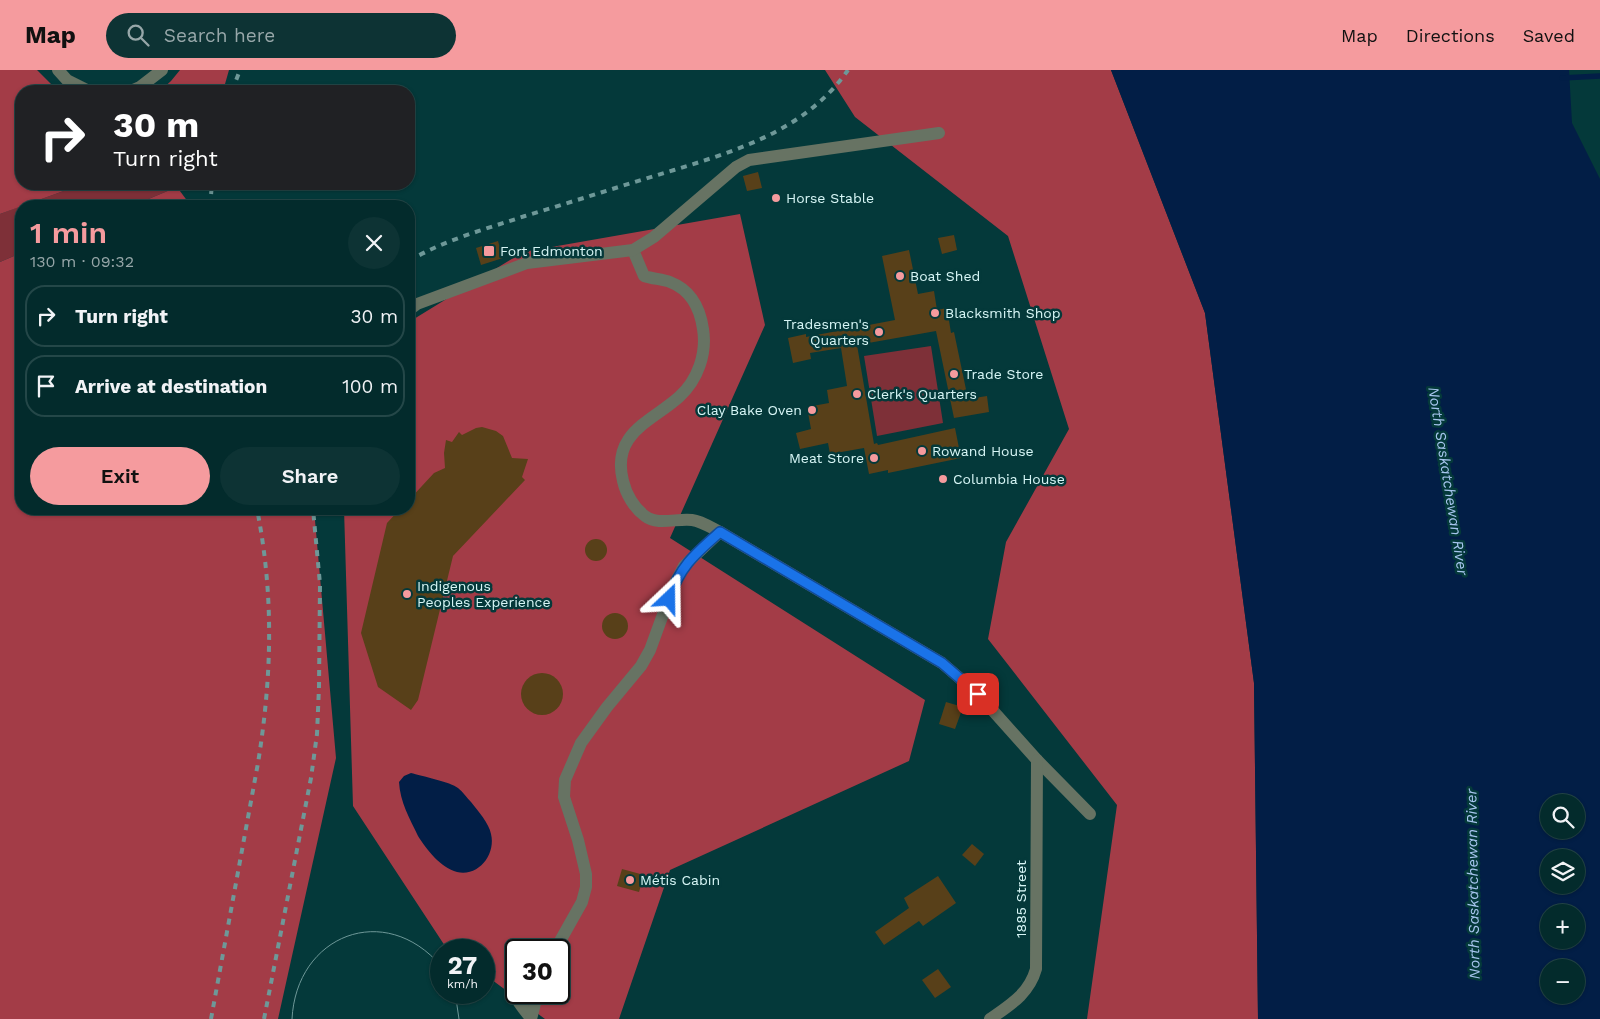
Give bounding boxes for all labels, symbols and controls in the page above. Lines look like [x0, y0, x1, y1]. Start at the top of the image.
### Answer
search box [106, 13, 456, 58]
text: Map [25, 21, 76, 49]
icon: search [124, 21, 152, 49]
text: Search here [164, 24, 275, 47]
text: Map [1341, 25, 1378, 46]
text: Directions [1406, 25, 1495, 46]
text: Saved [1523, 25, 1575, 46]
text: 30 m [113, 104, 199, 146]
icon: right [30, 105, 95, 170]
text: Turn right [113, 146, 218, 171]
place label: Horse Stable [786, 190, 874, 206]
marker: Horse Stable [770, 192, 782, 204]
text: 1 min [30, 215, 107, 250]
button: close [348, 217, 400, 269]
place label: Fort Edmonton [500, 243, 603, 259]
marker: Fort Edmonton [482, 244, 496, 258]
text: 130 m · 09:32 [30, 252, 134, 271]
place label: Boat Shed [910, 268, 980, 284]
marker: Boat Shed [894, 270, 906, 282]
icon: right [32, 302, 60, 330]
text: Turn right [75, 305, 168, 328]
text: 30 m [351, 305, 398, 328]
place label: Blacksmith Shop [945, 305, 1061, 321]
marker: Blacksmith Shop [929, 307, 941, 319]
place label: Tradesmen's Quarters [784, 316, 869, 348]
marker: Tradesmen's Quarters [873, 326, 885, 338]
place label: Trade Store [964, 366, 1043, 382]
marker: Trade Store [948, 368, 960, 380]
icon: arrive [32, 372, 60, 400]
text: Arrive at destination [75, 375, 267, 398]
text: 100 m [342, 375, 398, 398]
water label: North Saskatchewan River [1424, 385, 1472, 578]
place label: Clerk's Quarters [867, 386, 977, 402]
marker: Clerk's Quarters [851, 388, 863, 400]
place label: Clay Bake Oven [697, 402, 802, 418]
marker: Clay Bake Oven [806, 404, 818, 416]
place label: Rowand House [932, 443, 1034, 459]
marker: Rowand House [916, 445, 928, 457]
button: Exit [30, 447, 210, 505]
button: Share [220, 447, 400, 505]
place label: Meat Store [789, 450, 864, 466]
marker: Meat Store [868, 452, 880, 464]
place label: Columbia House [953, 471, 1065, 487]
marker: Columbia House [937, 473, 949, 485]
position arrow [642, 572, 694, 624]
place label: Indigenous Peoples Experience [417, 578, 551, 610]
marker: Indigenous Peoples Experience [401, 588, 413, 600]
pin [957, 673, 999, 715]
icon: arrive [964, 680, 992, 708]
water label: North Saskatchewan River [1462, 787, 1484, 979]
map controls [1540, 794, 1585, 1004]
button: search [1540, 794, 1585, 839]
button: layers [1540, 849, 1585, 894]
street label: 1885 Street [1013, 860, 1029, 938]
place label: Métis Cabin [640, 872, 720, 888]
marker: Métis Cabin [624, 874, 636, 886]
button: + [1540, 904, 1585, 949]
speed limit sign: 30 [505, 939, 570, 1004]
text: 27 [448, 951, 477, 980]
button: − [1540, 959, 1585, 1004]
text: km/h [447, 977, 478, 991]

